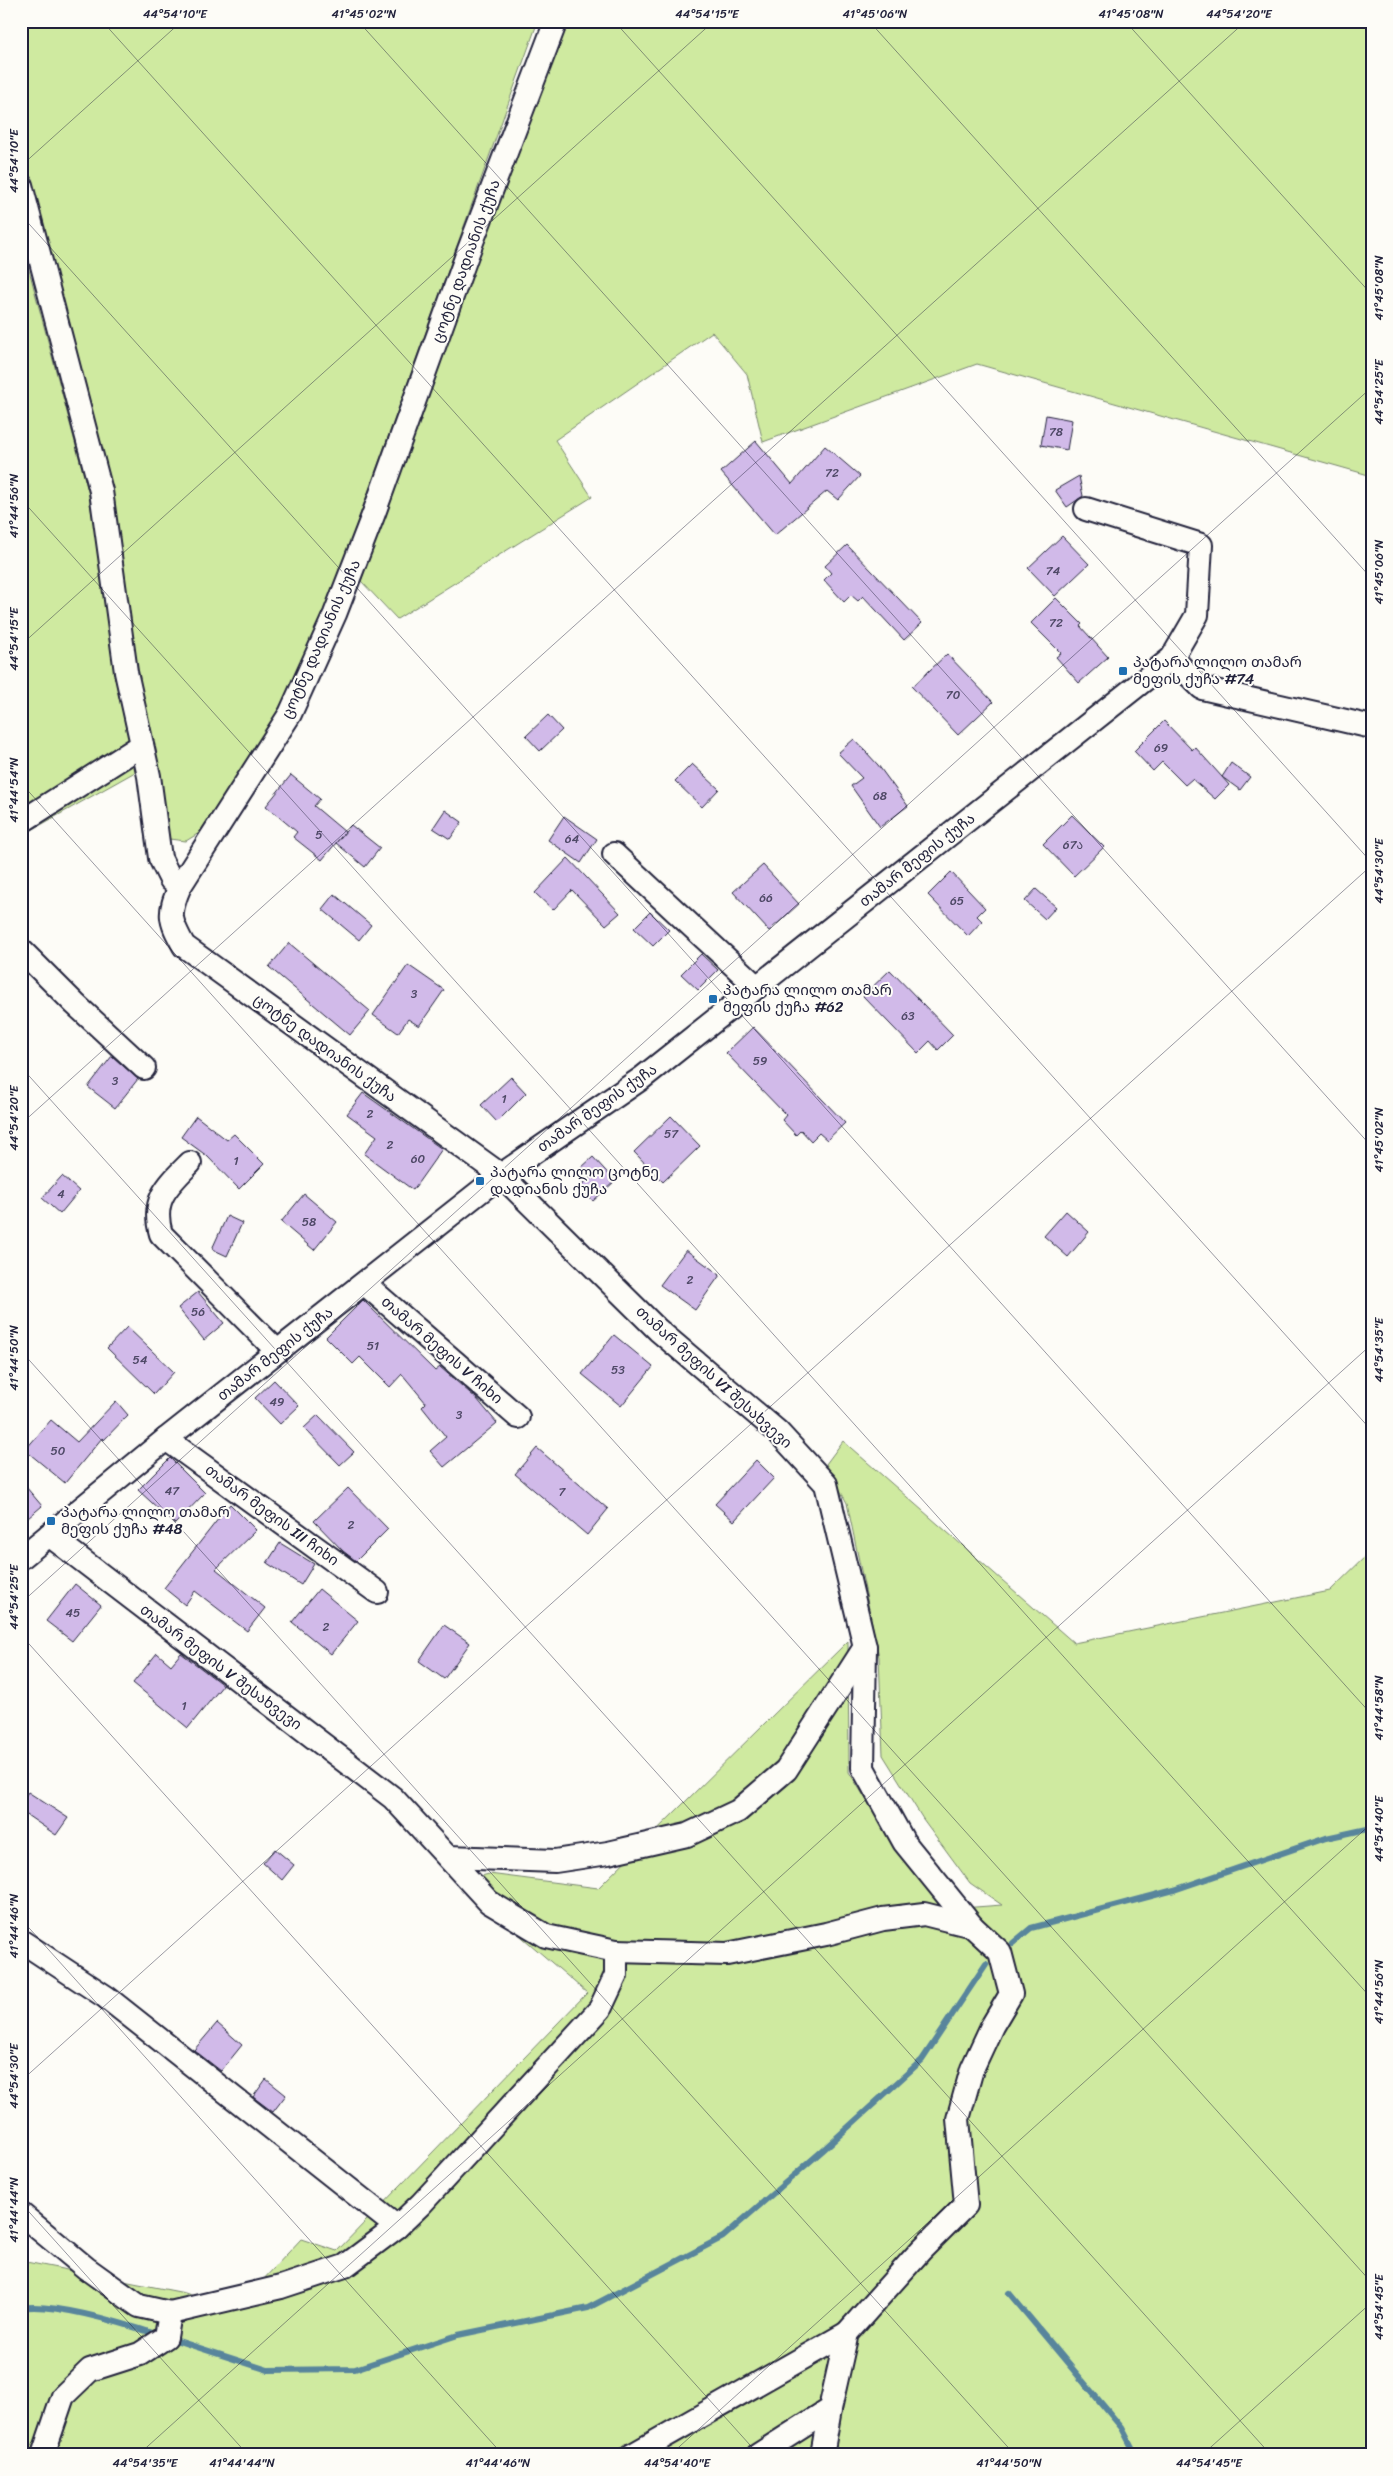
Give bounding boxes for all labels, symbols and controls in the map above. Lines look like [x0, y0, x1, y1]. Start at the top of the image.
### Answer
text: 44°54'10"E [143, 3, 208, 25]
text: 41°45'02"N [332, 3, 397, 25]
text: 44°54'15"E [675, 3, 740, 25]
text: 41°45'06"N [843, 3, 908, 25]
text: 41°45'08"N [1098, 3, 1164, 25]
text: 44°54'20"E [1206, 3, 1273, 25]
text: 44°54'10"E [3, 128, 25, 193]
street label: ცოტნე დადიანის ქუჩა [424, 176, 508, 346]
text: 41°45'08"N [1368, 255, 1390, 321]
text: 44°54'25"E [1368, 358, 1390, 425]
house number: 78 [1049, 421, 1063, 443]
house number: 72 [825, 462, 839, 484]
text: 41°44'56"N [3, 473, 25, 538]
text: 41°45'06"N [1368, 539, 1390, 604]
street label: ცოტნე დადიანის ქუჩა [274, 555, 368, 723]
house number: 74 [1046, 560, 1061, 582]
text: 44°54'15"E [3, 606, 25, 671]
house number: 72 [1049, 612, 1063, 634]
place label: პატარა ლილო თამარ მეფის ქუჩა #74 [1133, 649, 1302, 692]
marker: პატარა ლილო თამარ მეფის ქუჩა #74 [1117, 665, 1129, 677]
house number: 70 [946, 684, 961, 706]
house number: 69 [1154, 737, 1168, 759]
text: 41°44'54"N [3, 757, 25, 823]
house number: 68 [873, 785, 887, 807]
street label: თამარ მეფის ქუჩა [853, 806, 981, 914]
house number: 5 [315, 824, 323, 846]
house number: 64 [565, 828, 580, 850]
house number: 67ა [1063, 834, 1083, 856]
text: 44°54'30"E [1368, 837, 1390, 904]
house number: 66 [759, 887, 773, 909]
house number: 65 [950, 890, 964, 912]
place label: პატარა ლილო თამარ მეფის ქუჩა #62 [723, 977, 892, 1020]
house number: 3 [411, 983, 418, 1005]
street label: ცოტნე დადიანის ქუჩა [248, 987, 402, 1109]
marker: პატარა ლილო თამარ მეფის ქუჩა #62 [707, 993, 719, 1005]
house number: 63 [901, 1005, 915, 1027]
house number: 59 [753, 1050, 767, 1072]
street label: თამარ მეფის ქუჩა [531, 1057, 663, 1159]
house number: 3 [112, 1070, 119, 1092]
text: 44°54'20"E [3, 1084, 25, 1151]
house number: 1 [501, 1088, 507, 1110]
house number: 2 [367, 1103, 374, 1125]
text: 41°45'02"N [1368, 1107, 1390, 1172]
house number: 57 [664, 1123, 679, 1145]
house number: 2 [387, 1134, 394, 1156]
house number: 60 [411, 1148, 426, 1170]
house number: 1 [233, 1150, 239, 1172]
place label: პატარა ლილო ცოტნე დადიანის ქუჩა [490, 1159, 659, 1202]
marker: პატარა ლილო ცოტნე დადიანის ქუჩა [474, 1175, 486, 1187]
house number: 4 [57, 1183, 65, 1205]
house number: 58 [302, 1211, 316, 1233]
house number: 2 [687, 1269, 694, 1291]
street label: თამარ მეფის V ჩიხი [375, 1289, 509, 1411]
street label: თამარ მეფის VI შესახვევი [630, 1299, 798, 1455]
street label: თამარ მეფის ქუჩა [211, 1300, 339, 1408]
house number: 56 [191, 1301, 205, 1323]
text: 44°54'35"E [1368, 1316, 1390, 1383]
text: 41°44'50"N [3, 1325, 25, 1391]
house number: 51 [367, 1335, 379, 1357]
house number: 54 [133, 1349, 148, 1371]
house number: 53 [611, 1359, 625, 1381]
house number: 49 [270, 1391, 284, 1413]
house number: 3 [456, 1404, 463, 1426]
house number: 50 [51, 1440, 66, 1462]
street label: თამარ მეფის III ჩიხი [199, 1457, 345, 1573]
house number: 47 [165, 1480, 180, 1502]
house number: 7 [559, 1481, 567, 1503]
place label: პატარა ლილო თამარ მეფის ქუჩა #48 [61, 1499, 230, 1542]
house number: 2 [348, 1514, 355, 1536]
marker: პატარა ლილო თამარ მეფის ქუჩა #48 [45, 1515, 57, 1527]
text: 44°54'25"E [3, 1563, 25, 1630]
street label: თამარ მეფის V შესახვევი [134, 1597, 308, 1737]
house number: 45 [66, 1602, 80, 1624]
house number: 2 [323, 1616, 330, 1638]
text: 41°44'58"N [1368, 1675, 1390, 1741]
house number: 1 [181, 1695, 187, 1717]
text: 44°54'40"E [1368, 1795, 1390, 1862]
text: 41°44'46"N [3, 1893, 25, 1958]
text: 41°44'56"N [1368, 1959, 1390, 2024]
text: 44°54'30"E [3, 2042, 25, 2109]
text: 41°44'44"N [3, 2177, 25, 2243]
text: 44°54'45"E [1368, 2273, 1390, 2340]
text: 44°54'35"E [113, 2452, 179, 2474]
text: 41°44'44"N [209, 2452, 275, 2474]
text: 41°44'46"N [466, 2452, 531, 2474]
text: 44°54'40"E [644, 2452, 711, 2474]
text: 41°44'50"N [976, 2452, 1042, 2474]
text: 44°54'45"E [1176, 2452, 1243, 2474]

